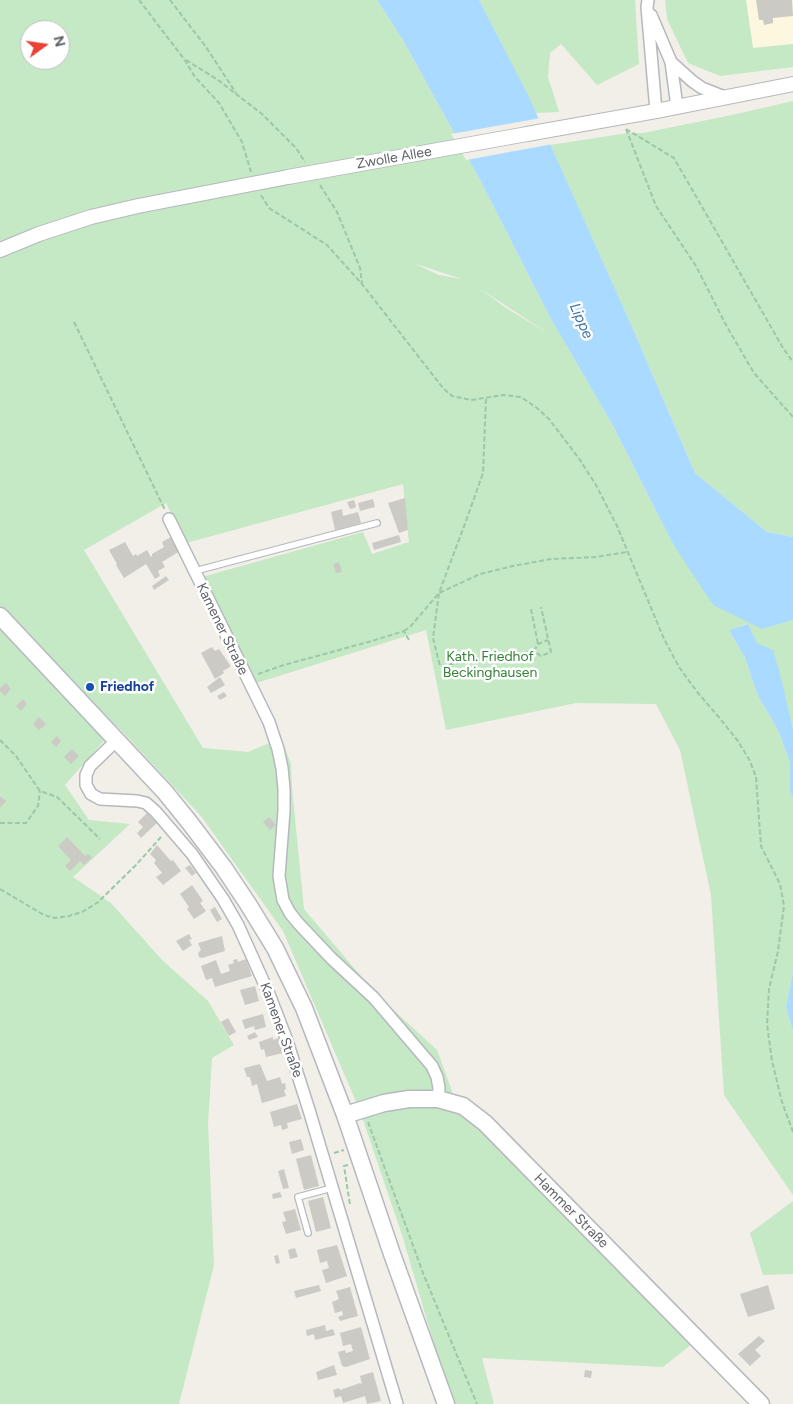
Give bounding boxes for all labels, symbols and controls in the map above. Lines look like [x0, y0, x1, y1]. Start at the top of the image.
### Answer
north arrow [20, 20, 70, 70]
text: N [50, 34, 69, 49]
street label: Zwolle Allee [355, 143, 433, 173]
water label: Lippe [565, 300, 597, 342]
street label: Kamener Straße [193, 580, 251, 678]
park label: Kath. Friedhof Beckinghausen [443, 649, 537, 682]
place label: Friedhof [100, 679, 154, 695]
marker: Friedhof [84, 681, 96, 693]
street label: Kamener Straße [256, 980, 306, 1080]
street label: Hammer Straße [530, 1170, 612, 1252]

